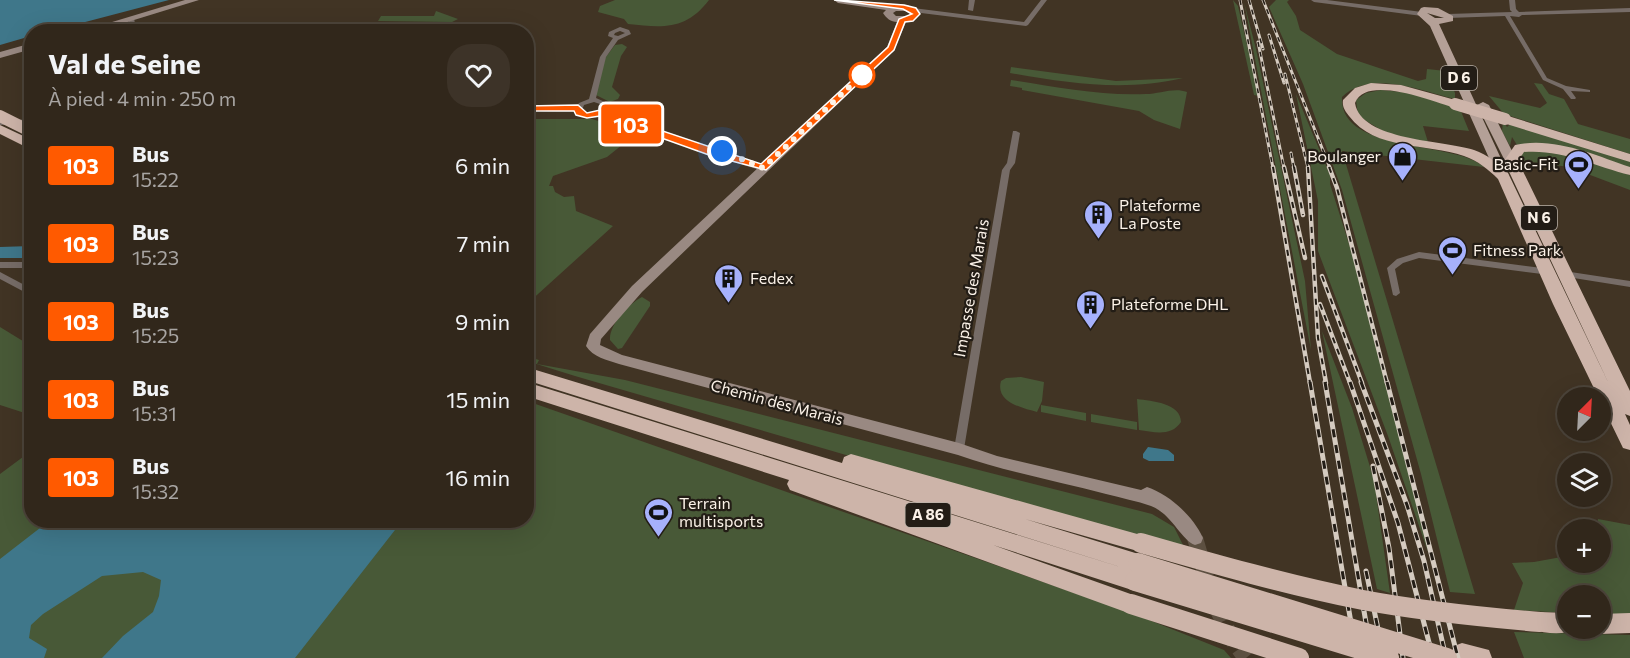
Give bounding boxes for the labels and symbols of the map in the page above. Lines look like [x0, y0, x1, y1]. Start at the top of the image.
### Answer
unlabelled marker [849, 62, 875, 88]
road number: D 6 [1441, 66, 1477, 90]
line badge: 103 [596, 104, 666, 144]
your location [707, 136, 737, 166]
shop icon: Boulanger [1386, 140, 1418, 182]
place label: Boulanger [1307, 146, 1382, 165]
sports icon: Basic-Fit [1563, 148, 1595, 190]
place label: Basic-Fit [1493, 154, 1558, 173]
place label: Plateforme La Poste [1119, 195, 1201, 232]
building icon: Plateforme La Poste [1082, 198, 1114, 240]
road number: N 6 [1521, 206, 1557, 230]
street label: Impasse des Marais [949, 217, 992, 358]
sports icon: Fitness Park [1436, 234, 1468, 276]
place label: Fitness Park [1473, 240, 1562, 259]
building icon: Fedex [713, 262, 745, 304]
place label: Fedex [750, 268, 794, 287]
building icon: Plateforme DHL [1074, 288, 1106, 330]
place label: Plateforme DHL [1111, 294, 1229, 313]
street label: Chemin des Marais [709, 375, 845, 428]
north arrow [1557, 387, 1611, 441]
place label: Terrain multisports [679, 493, 763, 530]
sports icon: Terrain multisports [642, 496, 674, 538]
road number: A 86 [906, 503, 950, 527]

